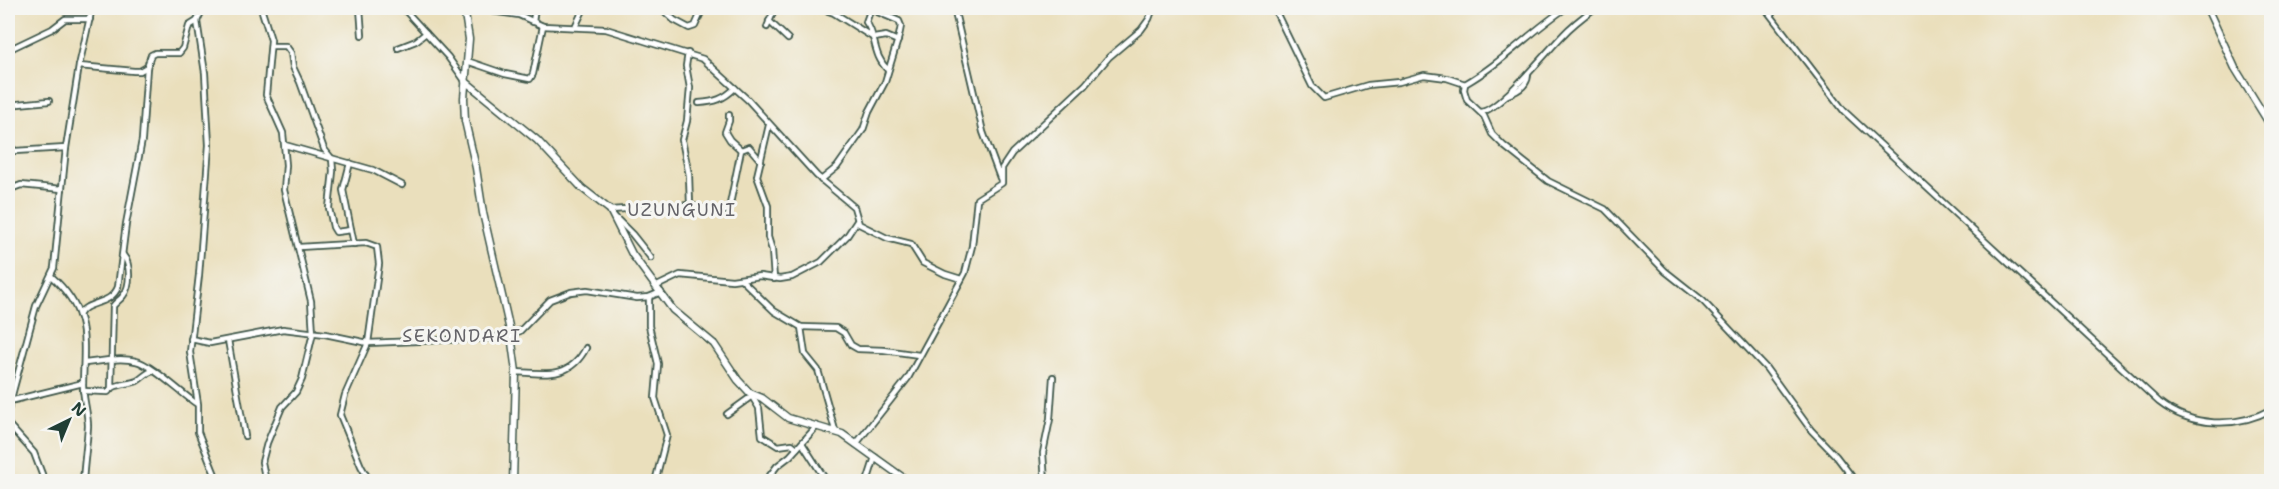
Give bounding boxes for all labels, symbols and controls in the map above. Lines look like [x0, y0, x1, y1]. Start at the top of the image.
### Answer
district label: UZUNGUNI [627, 198, 737, 222]
district label: SEKONDARI [402, 324, 522, 348]
north arrow [39, 390, 99, 450]
text: N [67, 397, 91, 421]

